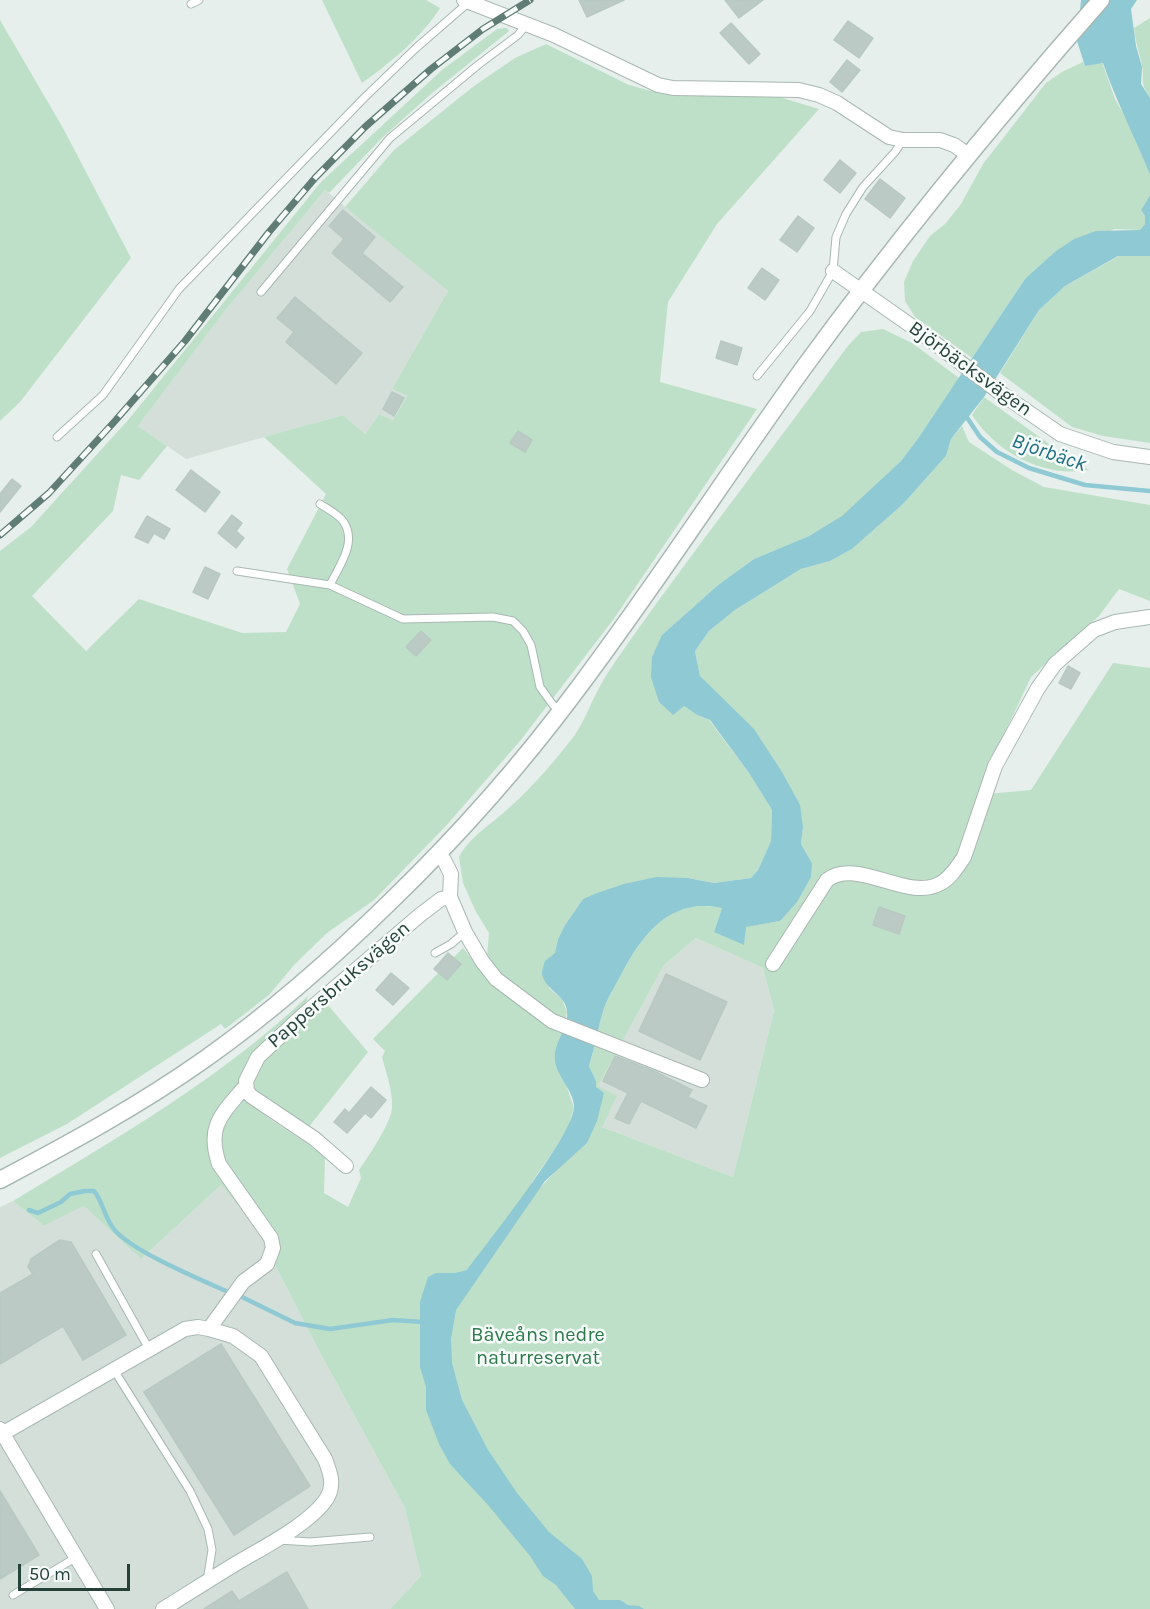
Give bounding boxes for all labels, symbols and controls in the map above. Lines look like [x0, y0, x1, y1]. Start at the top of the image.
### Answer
street label: Björbäcksvägen [904, 316, 1036, 422]
water label: Björbäck [1008, 429, 1090, 477]
street label: Pappersbruksvägen [263, 917, 415, 1053]
park label: Bäveåns nedre naturreservat [471, 1323, 605, 1370]
scale bar [21, 1552, 134, 1590]
text: 50 m [29, 1563, 71, 1585]

